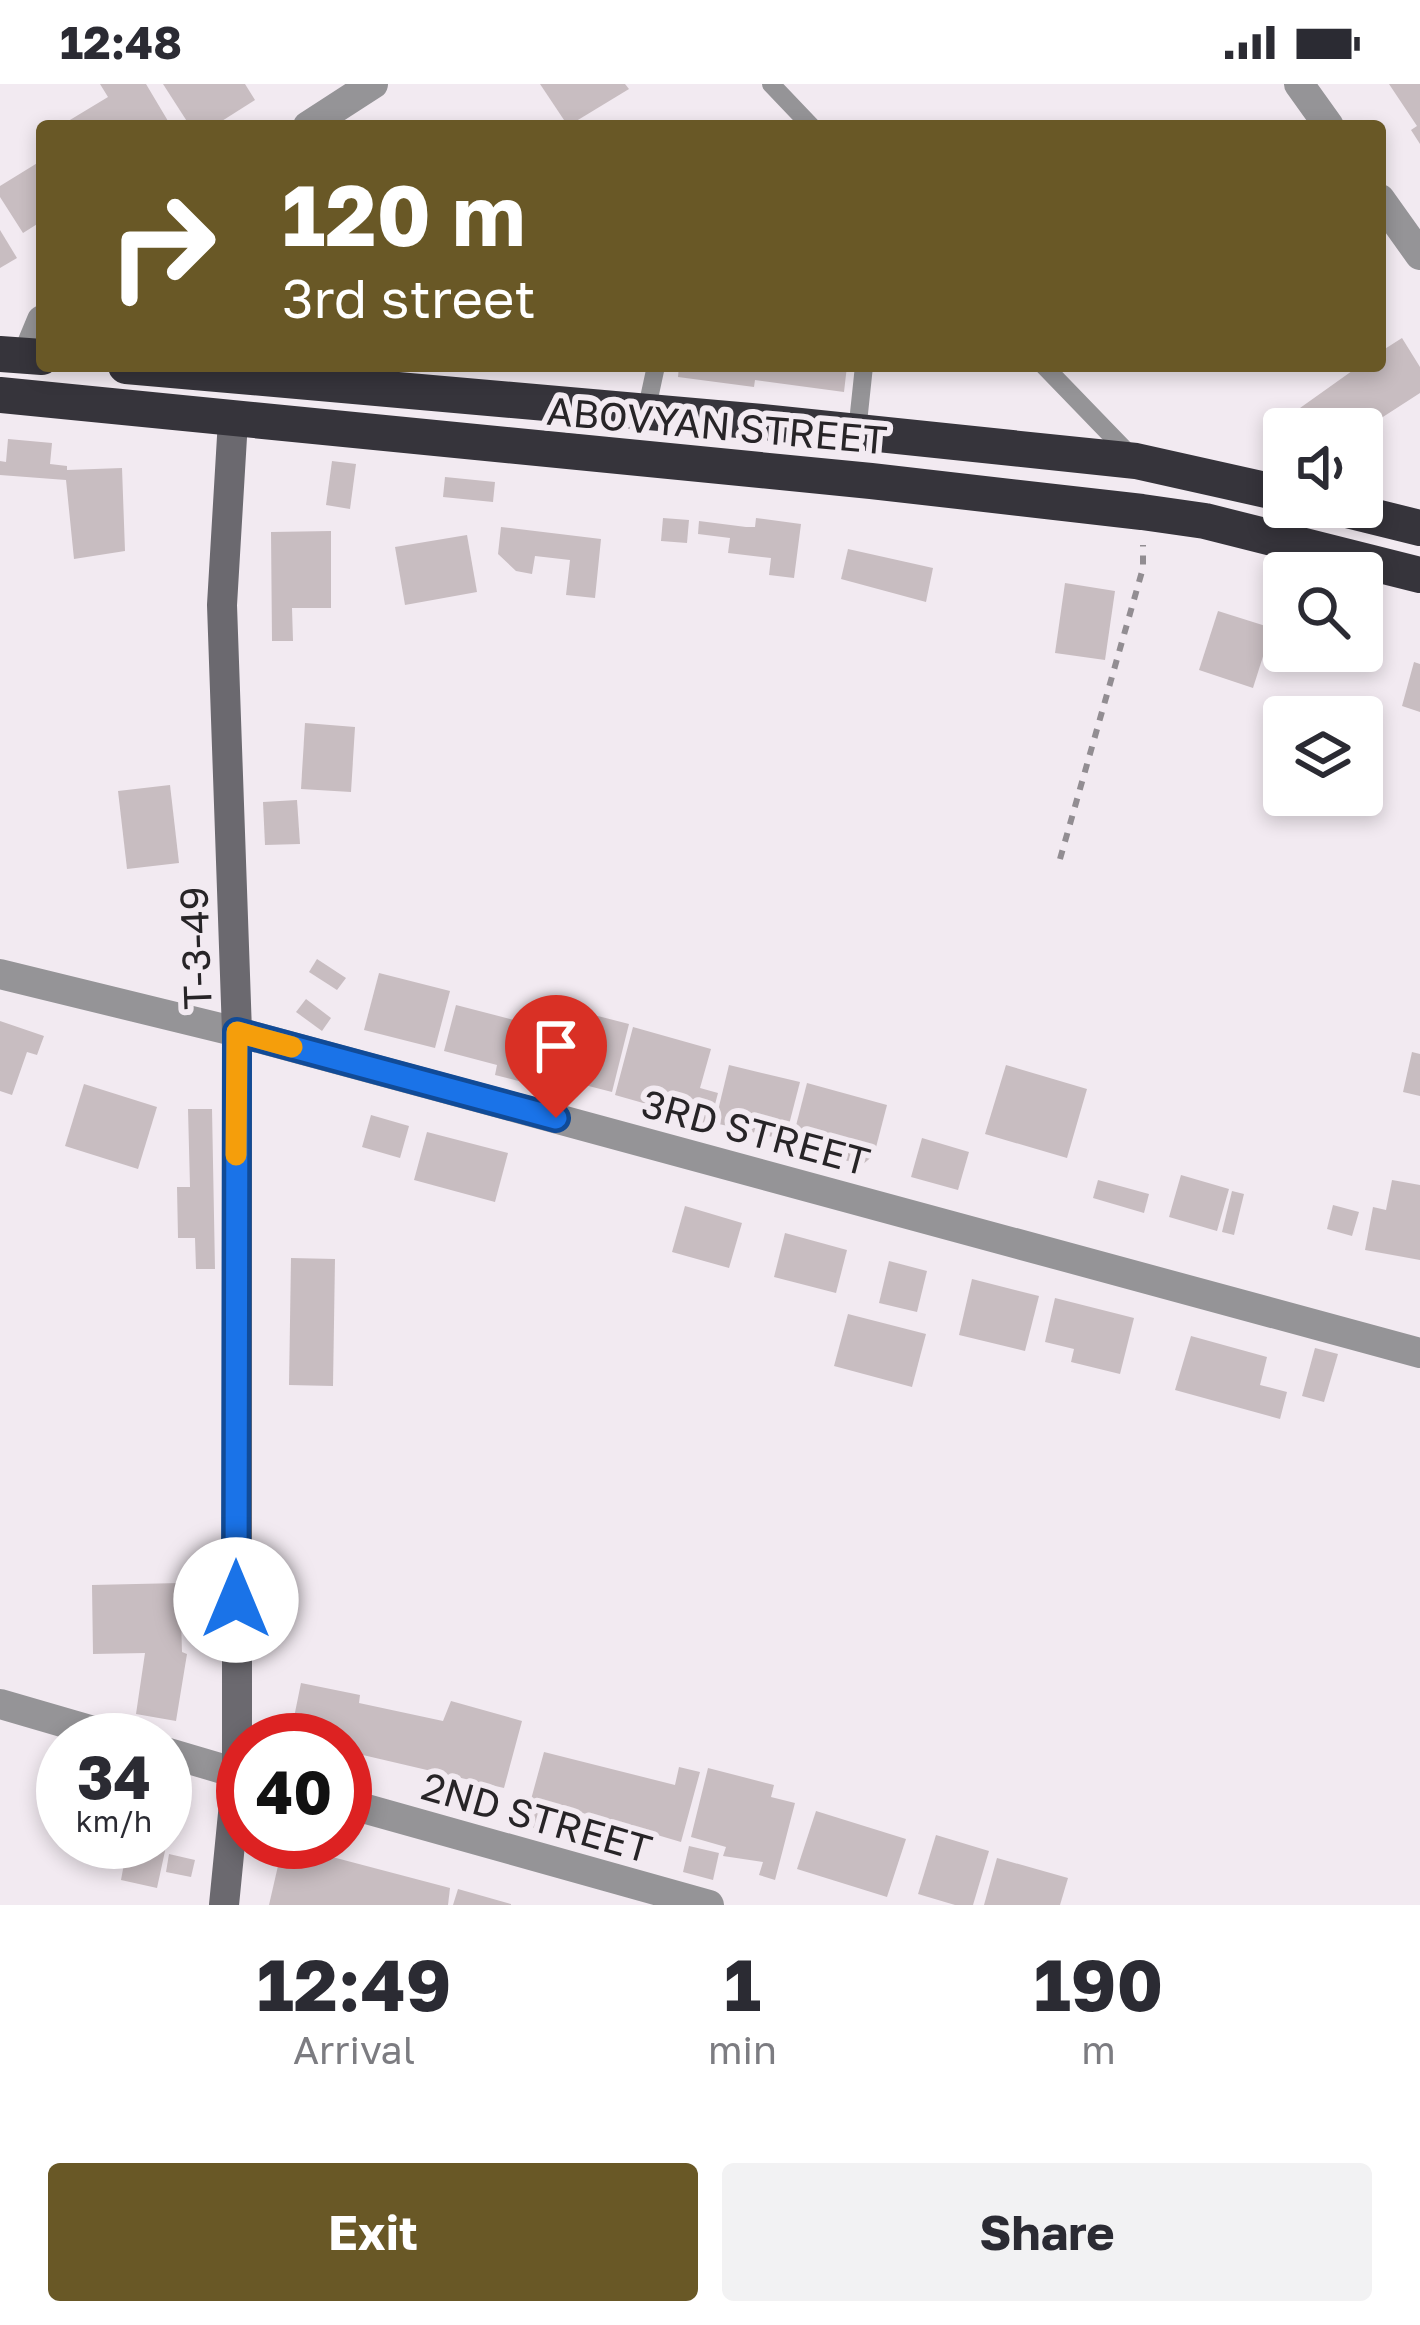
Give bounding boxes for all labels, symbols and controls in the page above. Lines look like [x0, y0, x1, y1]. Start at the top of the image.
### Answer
text: 12:48 [60, 15, 182, 69]
text: 120 m [282, 164, 526, 264]
icon: right [84, 168, 240, 324]
text: 3rd street [282, 265, 536, 330]
street label: ABOVYAN STREET [545, 387, 889, 463]
map controls [1263, 408, 1383, 816]
button: sound [1263, 408, 1383, 528]
button: search [1263, 552, 1383, 672]
button: layers [1263, 696, 1383, 816]
street label: T-3-49 [169, 886, 221, 1010]
pin [505, 995, 607, 1118]
icon: arrive [523, 1013, 589, 1079]
street label: 3RD STREET [637, 1079, 875, 1185]
position arrow [173, 1537, 299, 1663]
speed limit sign: 40 [216, 1713, 372, 1869]
text: 34 [77, 1740, 151, 1812]
street label: 2ND STREET [417, 1762, 657, 1872]
text: km/h [76, 1803, 152, 1839]
text: 12:49 [257, 1940, 451, 2027]
text: 1 [724, 1940, 761, 2027]
text: 190 [1034, 1940, 1163, 2027]
text: Arrival [293, 2026, 415, 2073]
text: min [708, 2026, 777, 2073]
text: m [1081, 2026, 1116, 2073]
button: Exit [48, 2163, 698, 2301]
button: Share [722, 2163, 1372, 2301]

